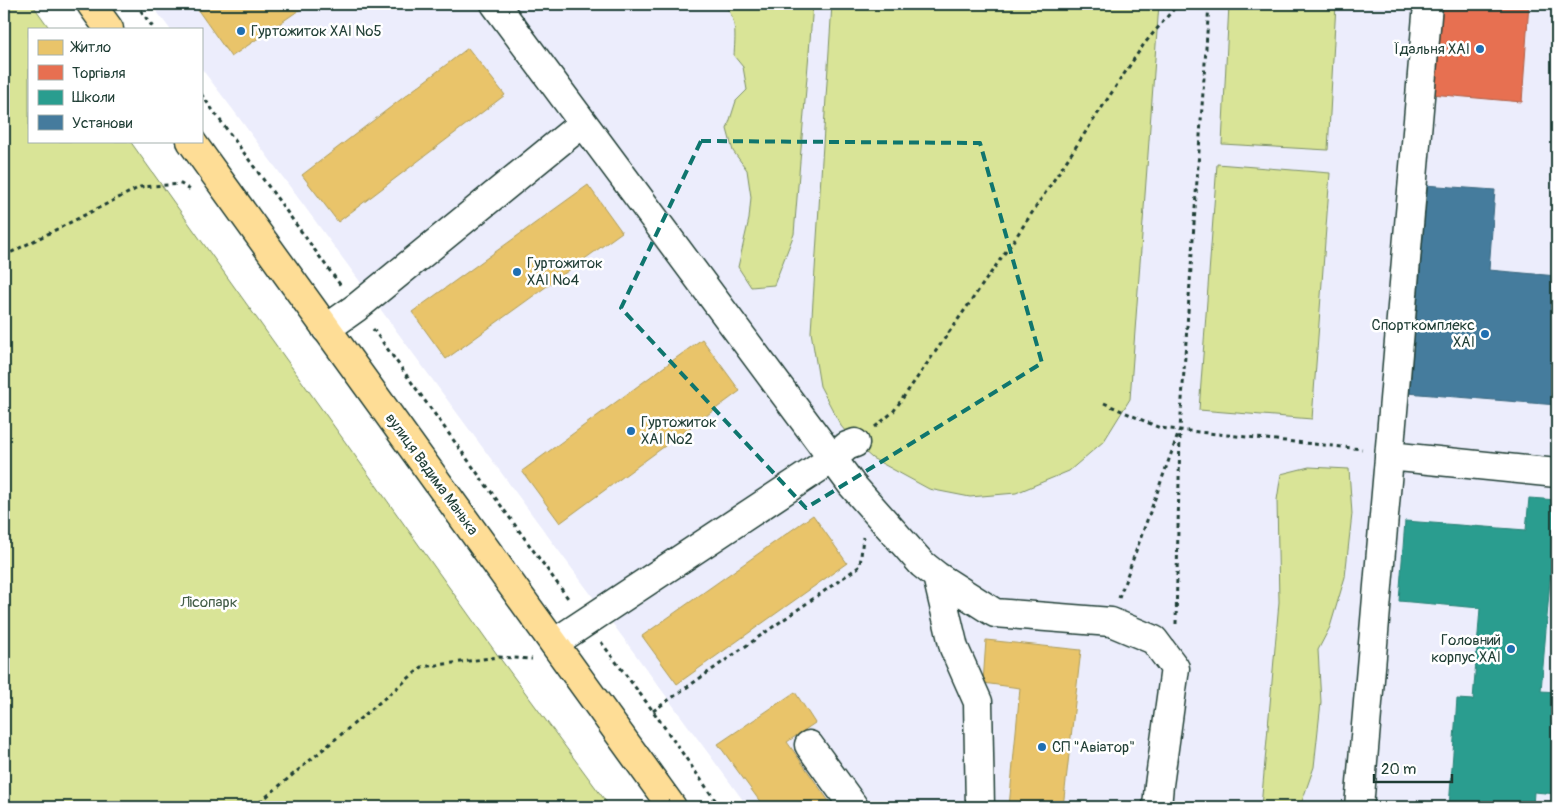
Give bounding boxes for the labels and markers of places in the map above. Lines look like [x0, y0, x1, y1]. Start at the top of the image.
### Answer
place label: Гуртожиток ХАІ №5 [251, 22, 382, 41]
marker: Гуртожиток ХАІ №5 [235, 25, 247, 37]
place label: Їдальня ХАІ [1394, 40, 1470, 59]
marker: Їдальня ХАІ [1474, 43, 1486, 55]
place label: Гуртожиток ХАІ №4 [527, 254, 603, 290]
marker: Гуртожиток ХАІ №4 [511, 266, 523, 278]
place label: Спорткомплекс ХАІ [1371, 316, 1475, 352]
marker: Спорткомплекс ХАІ [1479, 328, 1491, 340]
place label: Гуртожиток ХАІ №2 [641, 413, 717, 449]
marker: Гуртожиток ХАІ №2 [625, 425, 637, 437]
place label: Головний корпус ХАІ [1431, 631, 1501, 667]
marker: Головний корпус ХАІ [1505, 643, 1517, 655]
place label: СП "Авіатор" [1052, 738, 1135, 757]
marker: СП "Авіатор" [1036, 741, 1048, 753]

